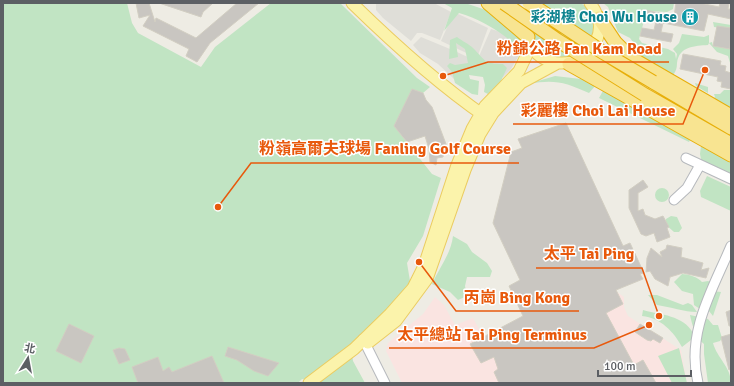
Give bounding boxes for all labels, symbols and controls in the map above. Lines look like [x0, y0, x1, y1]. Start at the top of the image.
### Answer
building icon: 彩湖樓 Choi Wu House [680, 7, 700, 27]
place label: 彩湖樓 Choi Wu House [531, 8, 677, 26]
callout: 粉錦公路 Fan Kam Road [488, 34, 669, 62]
text: 粉錦公路 Fan Kam Road [496, 39, 662, 59]
callout: 彩麗樓 Choi Lai House [513, 96, 683, 124]
text: 彩麗樓 Choi Lai House [521, 101, 675, 121]
callout: 粉嶺高爾夫球場 Fanling Golf Course [251, 135, 519, 163]
text: 粉嶺高爾夫球場 Fanling Golf Course [259, 139, 511, 159]
callout: 太平 Tai Ping [536, 240, 642, 268]
text: 太平 Tai Ping [544, 244, 635, 264]
callout: 丙崗 Bing Kong [456, 283, 579, 311]
text: 丙崗 Bing Kong [464, 288, 571, 308]
callout: 太平總站 Tai Ping Terminus [389, 320, 594, 348]
text: 太平總站 Tai Ping Terminus [397, 325, 587, 345]
north arrow [8, 338, 48, 378]
text: 北 [23, 341, 36, 356]
scale bar [598, 352, 691, 378]
text: 100 m [604, 359, 636, 374]

